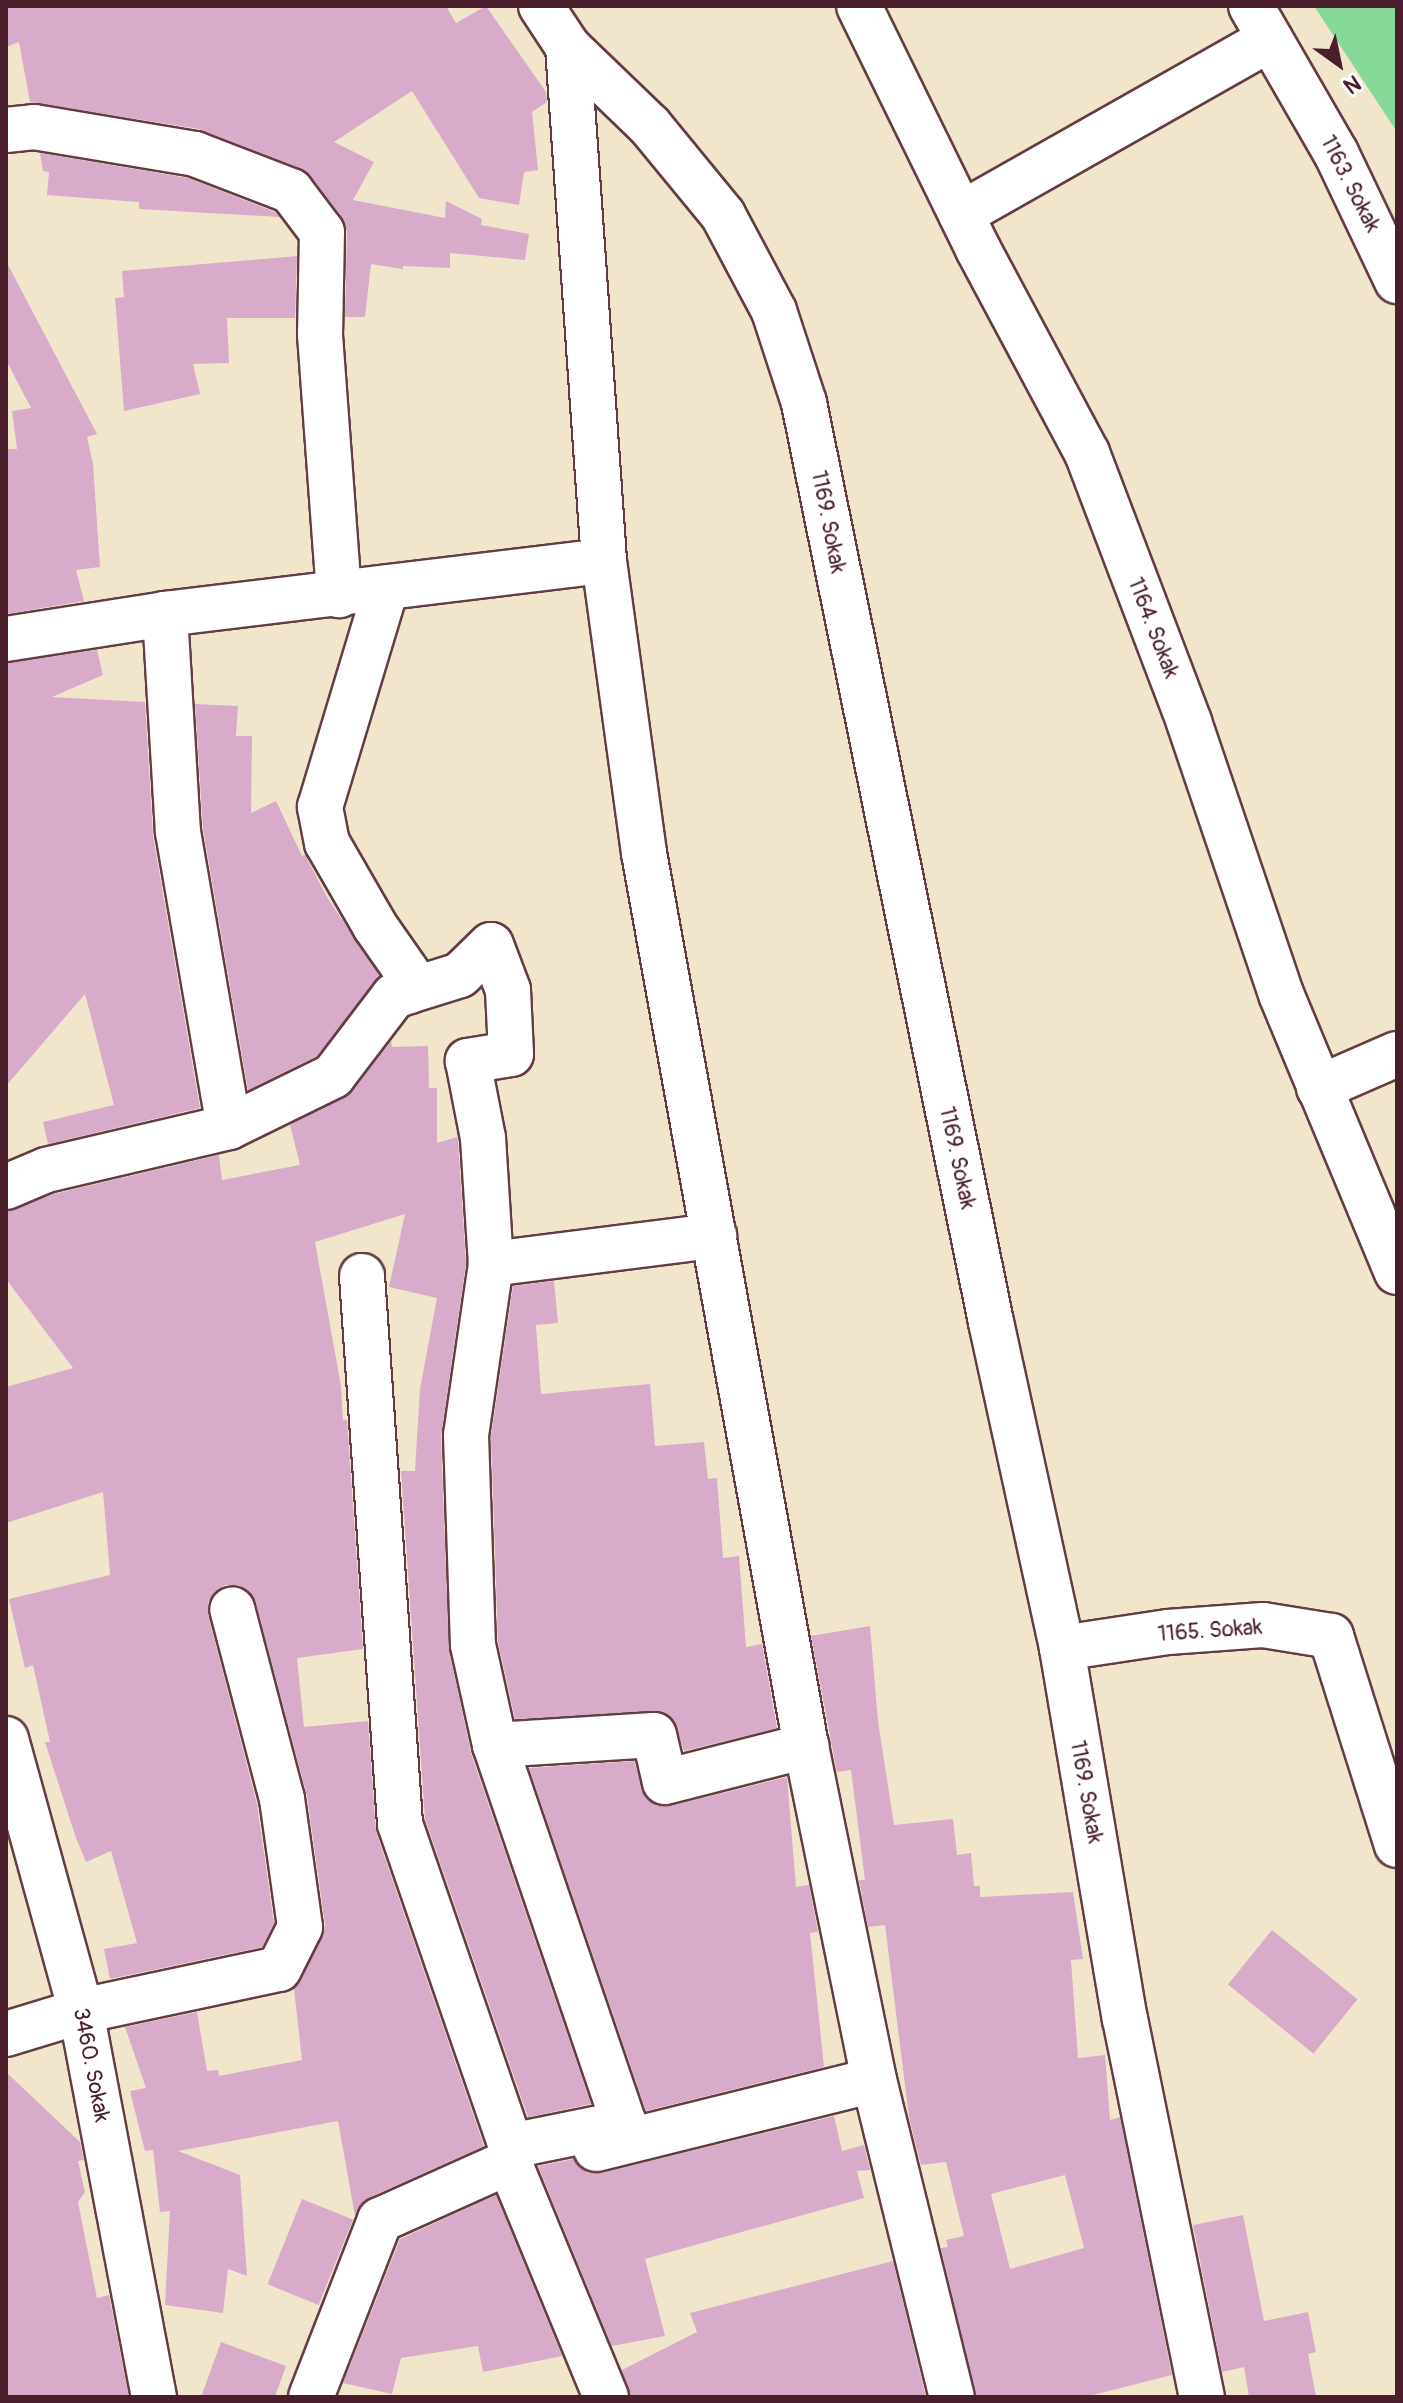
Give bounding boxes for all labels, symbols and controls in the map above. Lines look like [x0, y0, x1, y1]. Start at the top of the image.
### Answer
north arrow [1299, 24, 1379, 104]
text: N [1338, 68, 1366, 100]
street label: 1163. Sokak [1314, 131, 1386, 237]
street label: 1169. Sokak [805, 468, 851, 576]
street label: 1164. Sokak [1122, 574, 1184, 682]
street label: 1169. Sokak [933, 1104, 981, 1212]
street label: 1165. Sokak [1157, 1614, 1263, 1648]
street label: 1169. Sokak [1064, 1738, 1108, 1846]
street label: 3460. Sokak [67, 2006, 115, 2124]

